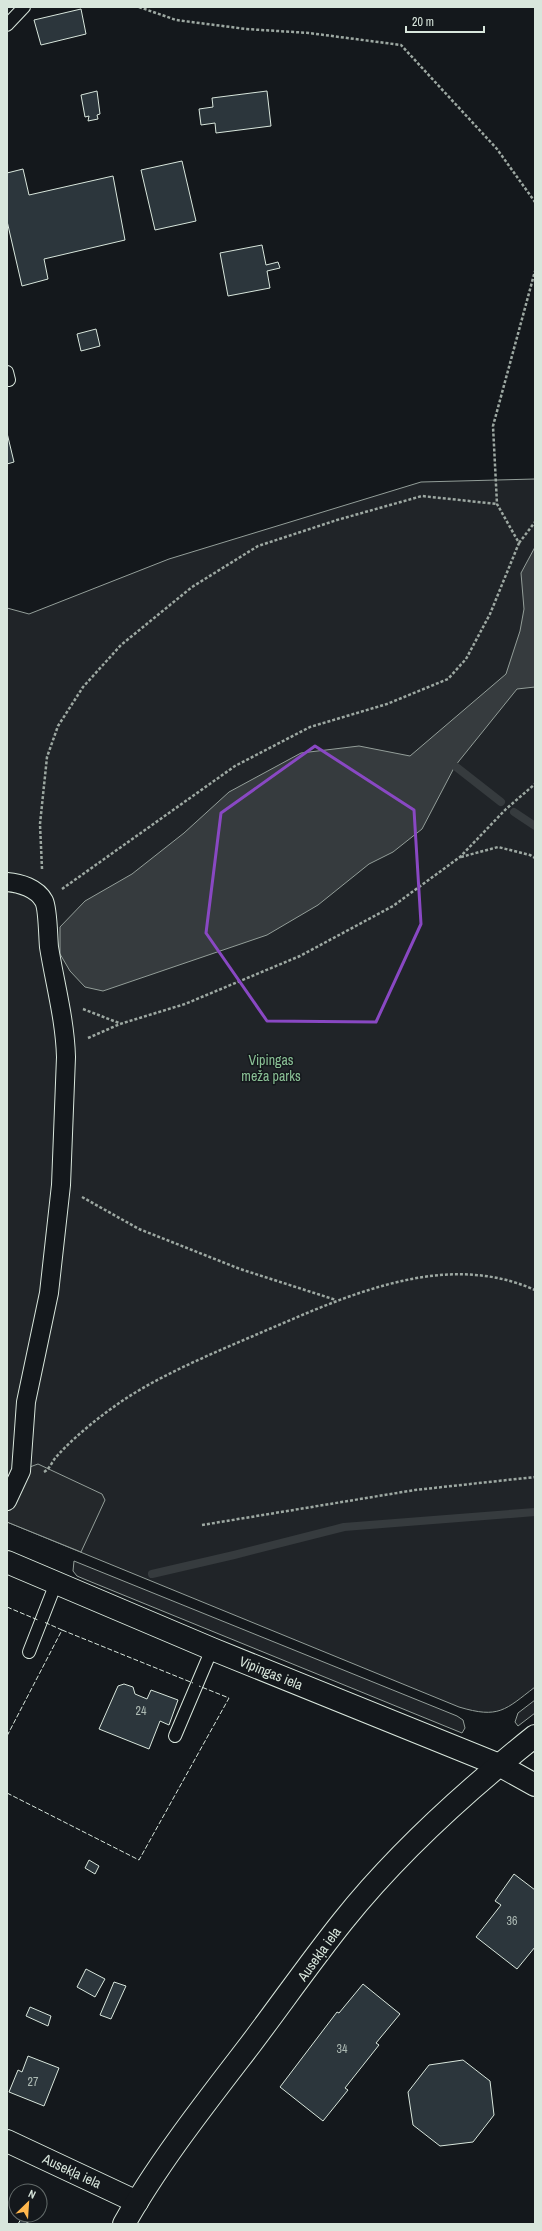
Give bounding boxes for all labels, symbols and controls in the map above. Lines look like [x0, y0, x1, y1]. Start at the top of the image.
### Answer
scale bar [406, 8, 484, 34]
text: 20 m [412, 14, 434, 30]
park label: Vipingas meža parks [241, 1051, 301, 1085]
street label: Vipingas iela [237, 1652, 306, 1694]
house number: 24 [136, 1703, 147, 1719]
house number: 36 [507, 1913, 517, 1929]
street label: Ausekļa iela [293, 1923, 345, 1985]
house number: 34 [337, 2041, 348, 2057]
house number: 27 [28, 2074, 39, 2090]
street label: Ausekļa iela [39, 2149, 105, 2193]
north arrow [8, 2183, 48, 2223]
text: N [26, 2186, 38, 2202]

